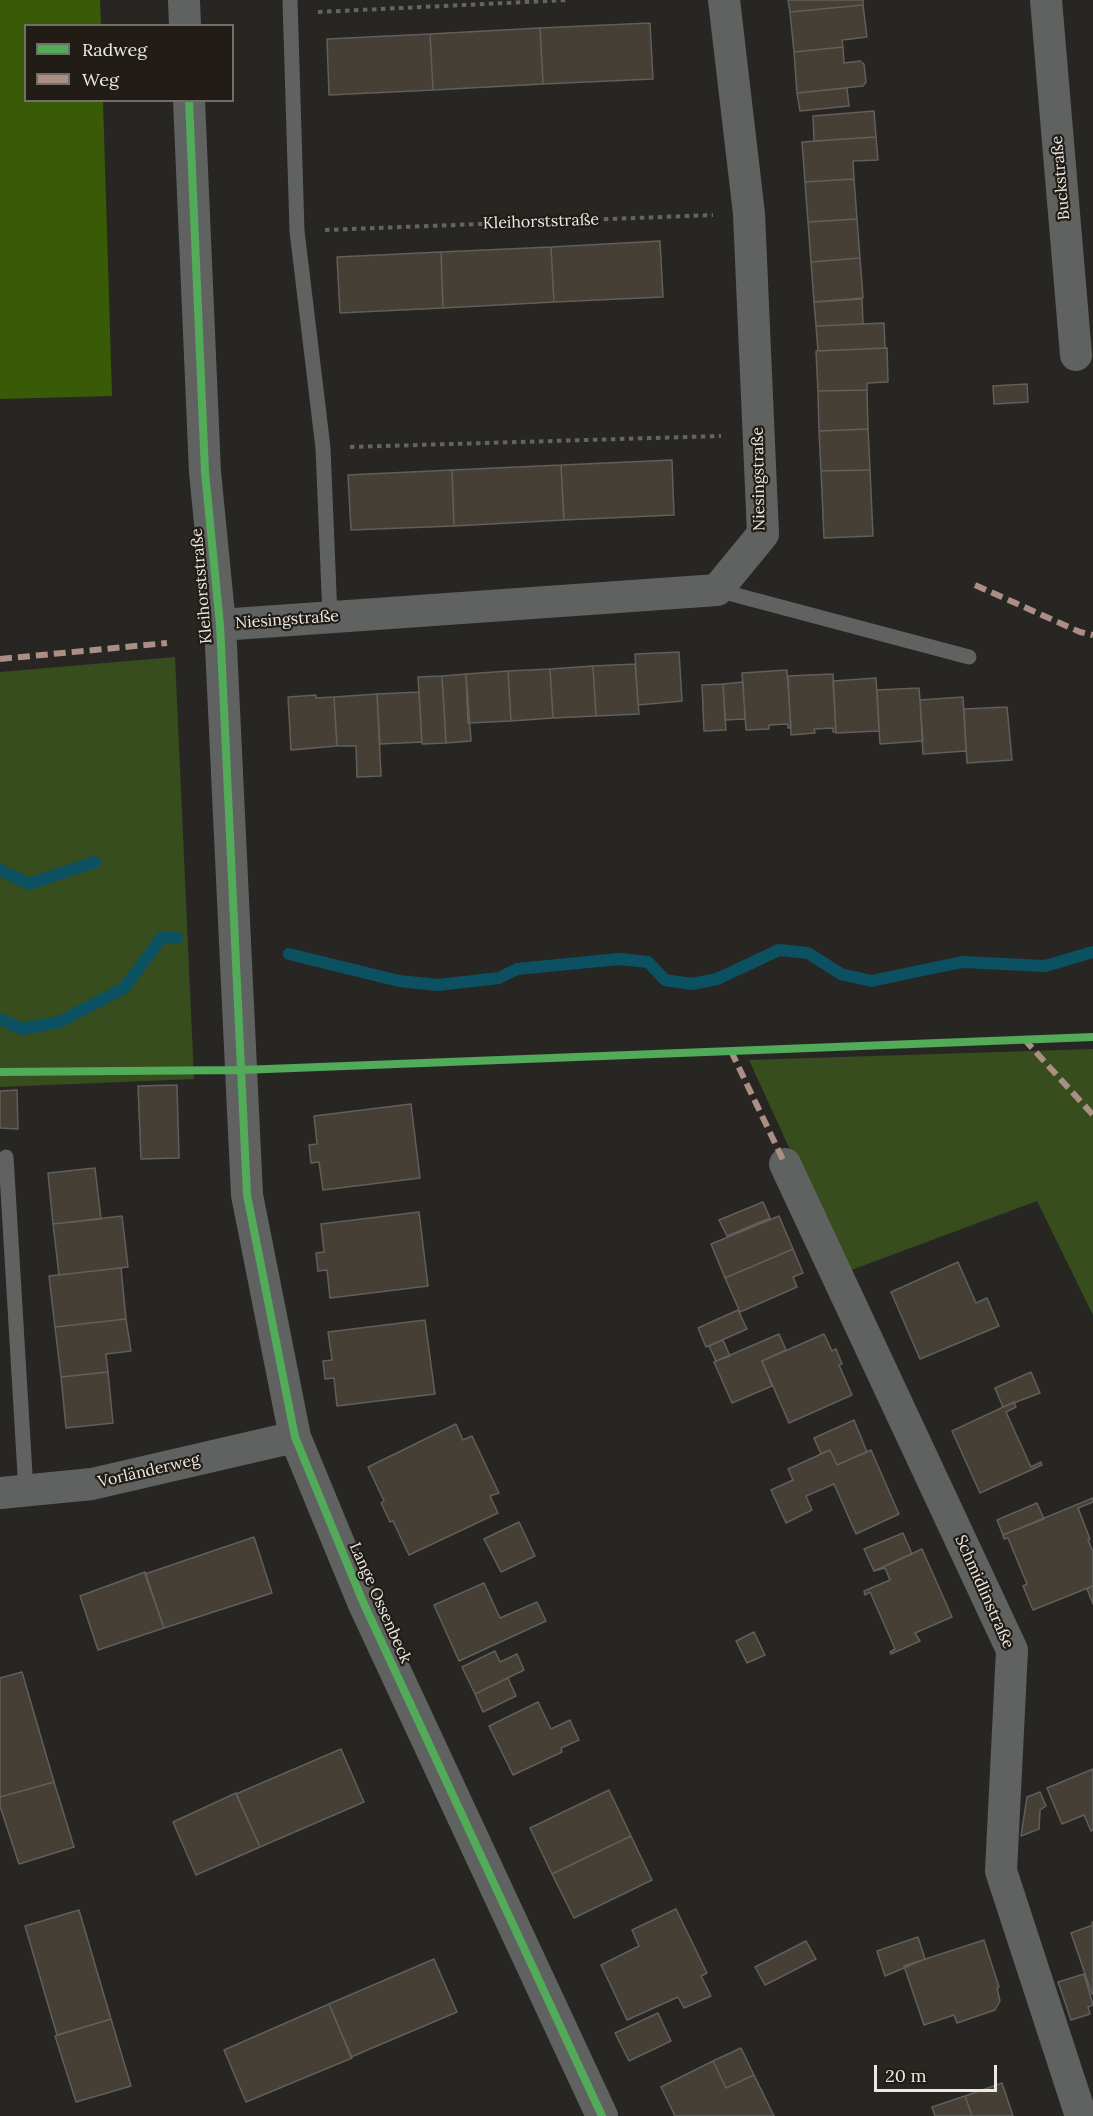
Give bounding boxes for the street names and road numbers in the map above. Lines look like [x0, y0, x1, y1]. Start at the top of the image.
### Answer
street label: Buckstraße [1048, 135, 1074, 221]
street label: Kleihorststraße [483, 210, 599, 234]
street label: Niesingstraße [748, 427, 770, 531]
street label: Kleihorststraße [187, 527, 217, 645]
street label: Niesingstraße [234, 607, 340, 633]
street label: Vorländerweg [96, 1450, 202, 1492]
street label: Schmidlinstraße [950, 1532, 1018, 1652]
street label: Lange Ossenbeck [345, 1540, 415, 1666]

